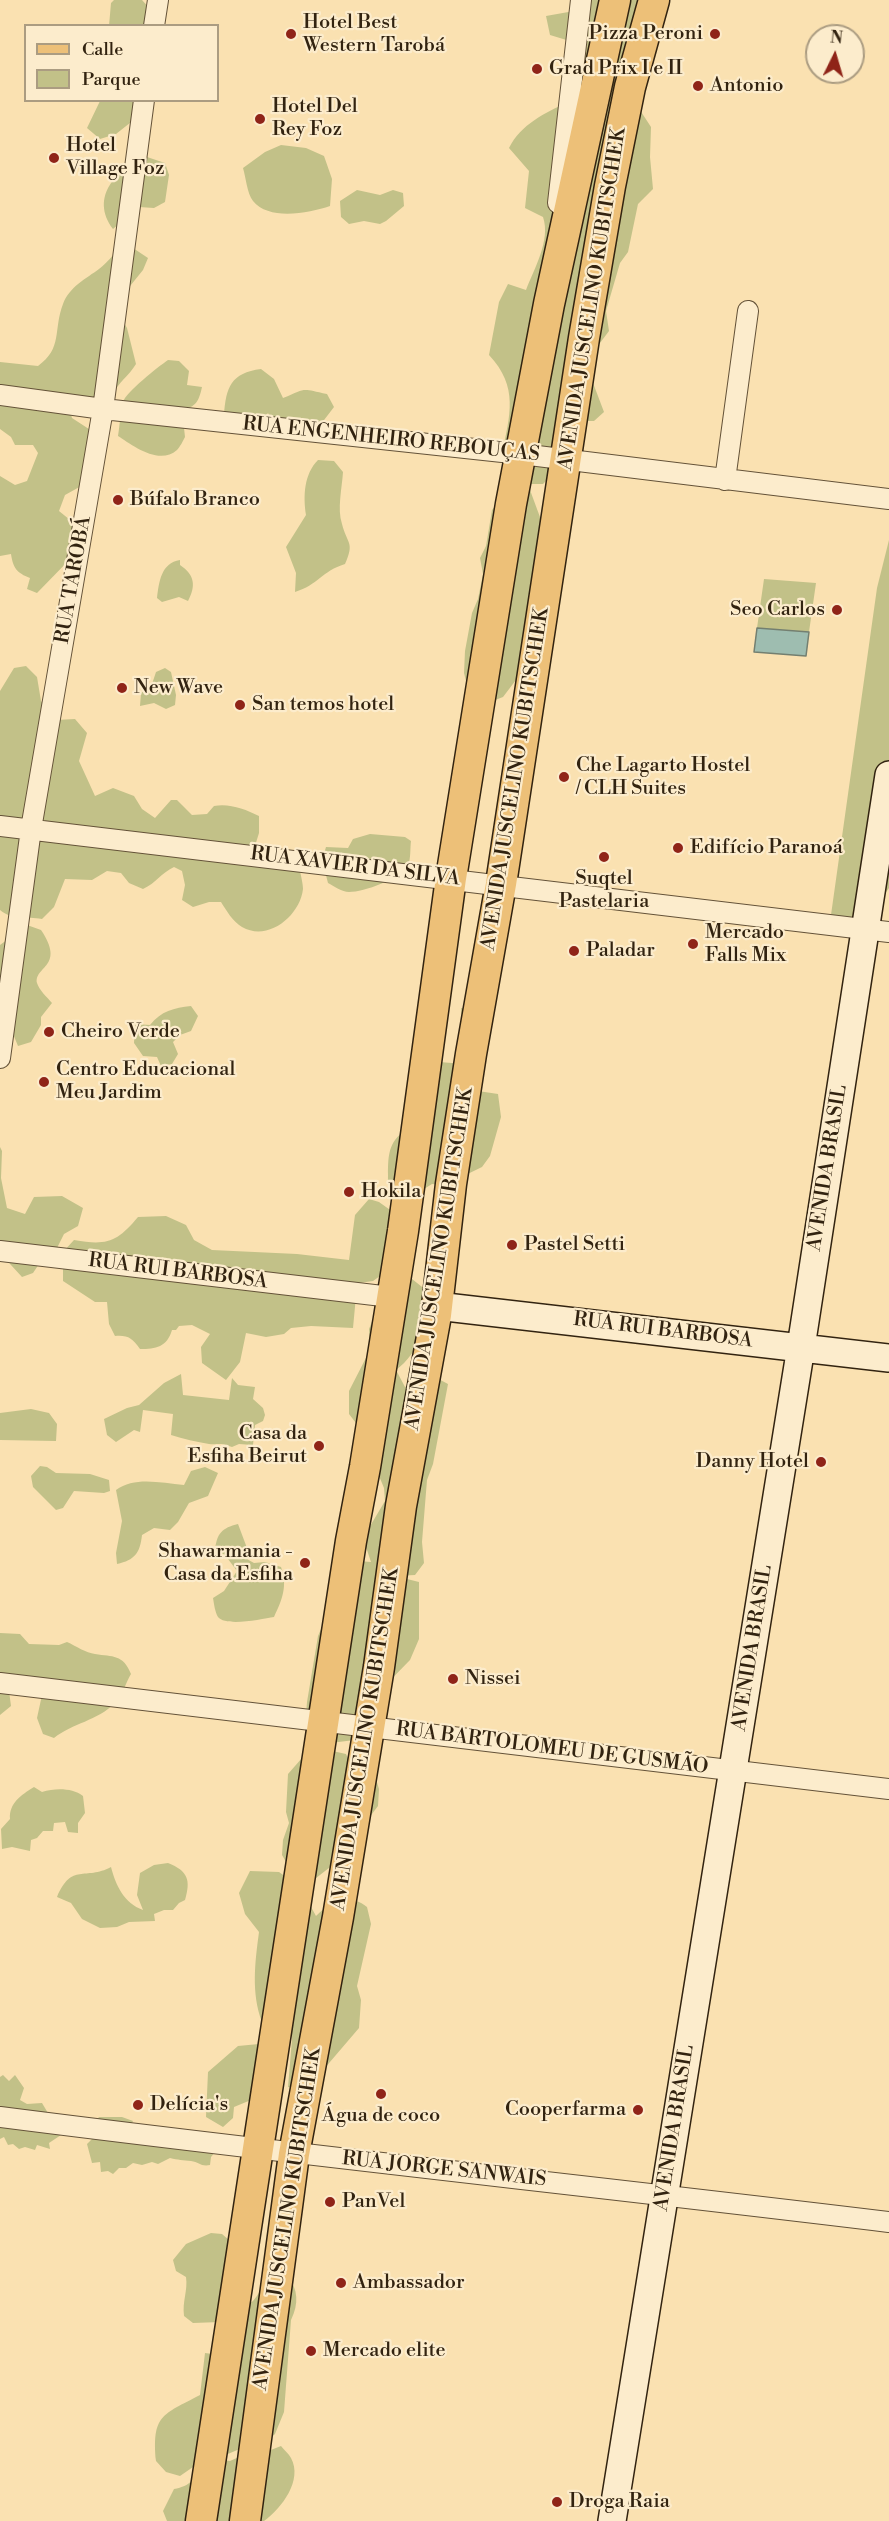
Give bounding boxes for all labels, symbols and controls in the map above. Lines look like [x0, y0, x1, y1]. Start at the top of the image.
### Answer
place label: Hotel Best Western Tarobá [303, 11, 445, 58]
place label: Pizza Peroni [589, 22, 703, 46]
legend [24, 24, 219, 102]
north arrow [805, 24, 865, 84]
marker: Hotel Best Western Tarobá [284, 27, 298, 41]
marker: Pizza Peroni [708, 27, 722, 41]
text: N [829, 28, 844, 49]
text: Calle [82, 38, 123, 61]
place label: Grad Prix I e II [549, 57, 683, 81]
marker: Grad Prix I e II [530, 62, 544, 76]
text: Parque [82, 68, 141, 91]
place label: Antonio [710, 74, 783, 98]
marker: Antonio [691, 79, 705, 93]
place label: Hotel Del Rey Foz [272, 95, 358, 142]
marker: Hotel Del Rey Foz [253, 112, 267, 126]
street label: AVENIDA JUSCELINO KUBITSCHEK [554, 126, 632, 472]
place label: Hotel Village Foz [66, 134, 165, 181]
marker: Hotel Village Foz [47, 151, 61, 165]
street label: RUA ENGENHEIRO REBOUÇAS [241, 412, 541, 468]
place label: Búfalo Branco [130, 488, 260, 512]
marker: Búfalo Branco [111, 493, 125, 507]
street label: RUA TAROBÁ [51, 514, 97, 646]
place label: Seo Carlos [730, 598, 825, 622]
marker: Seo Carlos [830, 603, 844, 617]
street label: AVENIDA JUSCELINO KUBITSCHEK [477, 606, 555, 952]
place label: New Wave [134, 676, 223, 700]
marker: New Wave [115, 681, 129, 695]
place label: San temos hotel [252, 693, 394, 717]
marker: San temos hotel [233, 698, 247, 712]
place label: Che Lagarto Hostel / CLH Suites [576, 754, 750, 801]
marker: Che Lagarto Hostel / CLH Suites [557, 770, 571, 784]
place label: Edifício Paranoá [690, 836, 843, 860]
marker: Edifício Paranoá [671, 841, 685, 855]
street label: RUA XAVIER DA SILVA [249, 842, 461, 892]
marker: Suqtel Pastelaria [597, 850, 611, 864]
place label: Suqtel Pastelaria [559, 867, 649, 914]
place label: Mercado Falls Mix [705, 921, 786, 968]
marker: Mercado Falls Mix [686, 937, 700, 951]
place label: Paladar [586, 939, 655, 963]
marker: Paladar [567, 944, 581, 958]
place label: Cheiro Verde [61, 1020, 180, 1044]
marker: Cheiro Verde [42, 1025, 56, 1039]
place label: Centro Educacional Meu Jardim [56, 1058, 235, 1105]
marker: Centro Educacional Meu Jardim [37, 1075, 51, 1089]
street label: AVENIDA BRASIL [803, 1083, 853, 1253]
street label: AVENIDA JUSCELINO KUBITSCHEK [401, 1086, 479, 1432]
place label: Hokila [361, 1180, 421, 1204]
marker: Hokila [342, 1185, 356, 1199]
place label: Pastel Setti [524, 1233, 625, 1257]
marker: Pastel Setti [505, 1238, 519, 1252]
street label: RUA RUI BARBOSA [87, 1249, 269, 1295]
street label: RUA RUI BARBOSA [572, 1308, 754, 1354]
place label: Casa da Esfiha Beirut [188, 1422, 307, 1469]
marker: Casa da Esfiha Beirut [312, 1439, 326, 1453]
place label: Danny Hotel [696, 1450, 809, 1474]
marker: Danny Hotel [814, 1455, 828, 1469]
place label: Shawarmania - Casa da Esfiha [158, 1540, 293, 1587]
marker: Shawarmania - Casa da Esfiha [298, 1556, 312, 1570]
street label: AVENIDA BRASIL [728, 1563, 778, 1733]
street label: AVENIDA JUSCELINO KUBITSCHEK [327, 1566, 405, 1912]
place label: Nissei [465, 1667, 521, 1691]
marker: Nissei [446, 1672, 460, 1686]
street label: RUA BARTOLOMEU DE GUSMÃO [394, 1718, 710, 1780]
street label: AVENIDA BRASIL [650, 2043, 700, 2213]
street label: AVENIDA JUSCELINO KUBITSCHEK [249, 2046, 327, 2392]
marker: Água de coco [374, 2087, 388, 2101]
place label: Delícia's [150, 2093, 228, 2117]
marker: Delícia's [131, 2098, 145, 2112]
place label: Cooperfarma [505, 2098, 626, 2122]
marker: Cooperfarma [631, 2103, 645, 2117]
place label: Água de coco [322, 2104, 440, 2128]
street label: RUA JORGE SANWAIS [341, 2147, 547, 2193]
place label: PanVel [342, 2190, 405, 2214]
marker: PanVel [323, 2195, 337, 2209]
place label: Ambassador [353, 2271, 465, 2295]
marker: Ambassador [334, 2276, 348, 2290]
place label: Mercado elite [323, 2339, 446, 2363]
marker: Mercado elite [304, 2344, 318, 2358]
place label: Droga Raia [569, 2490, 670, 2514]
marker: Droga Raia [550, 2495, 564, 2509]

